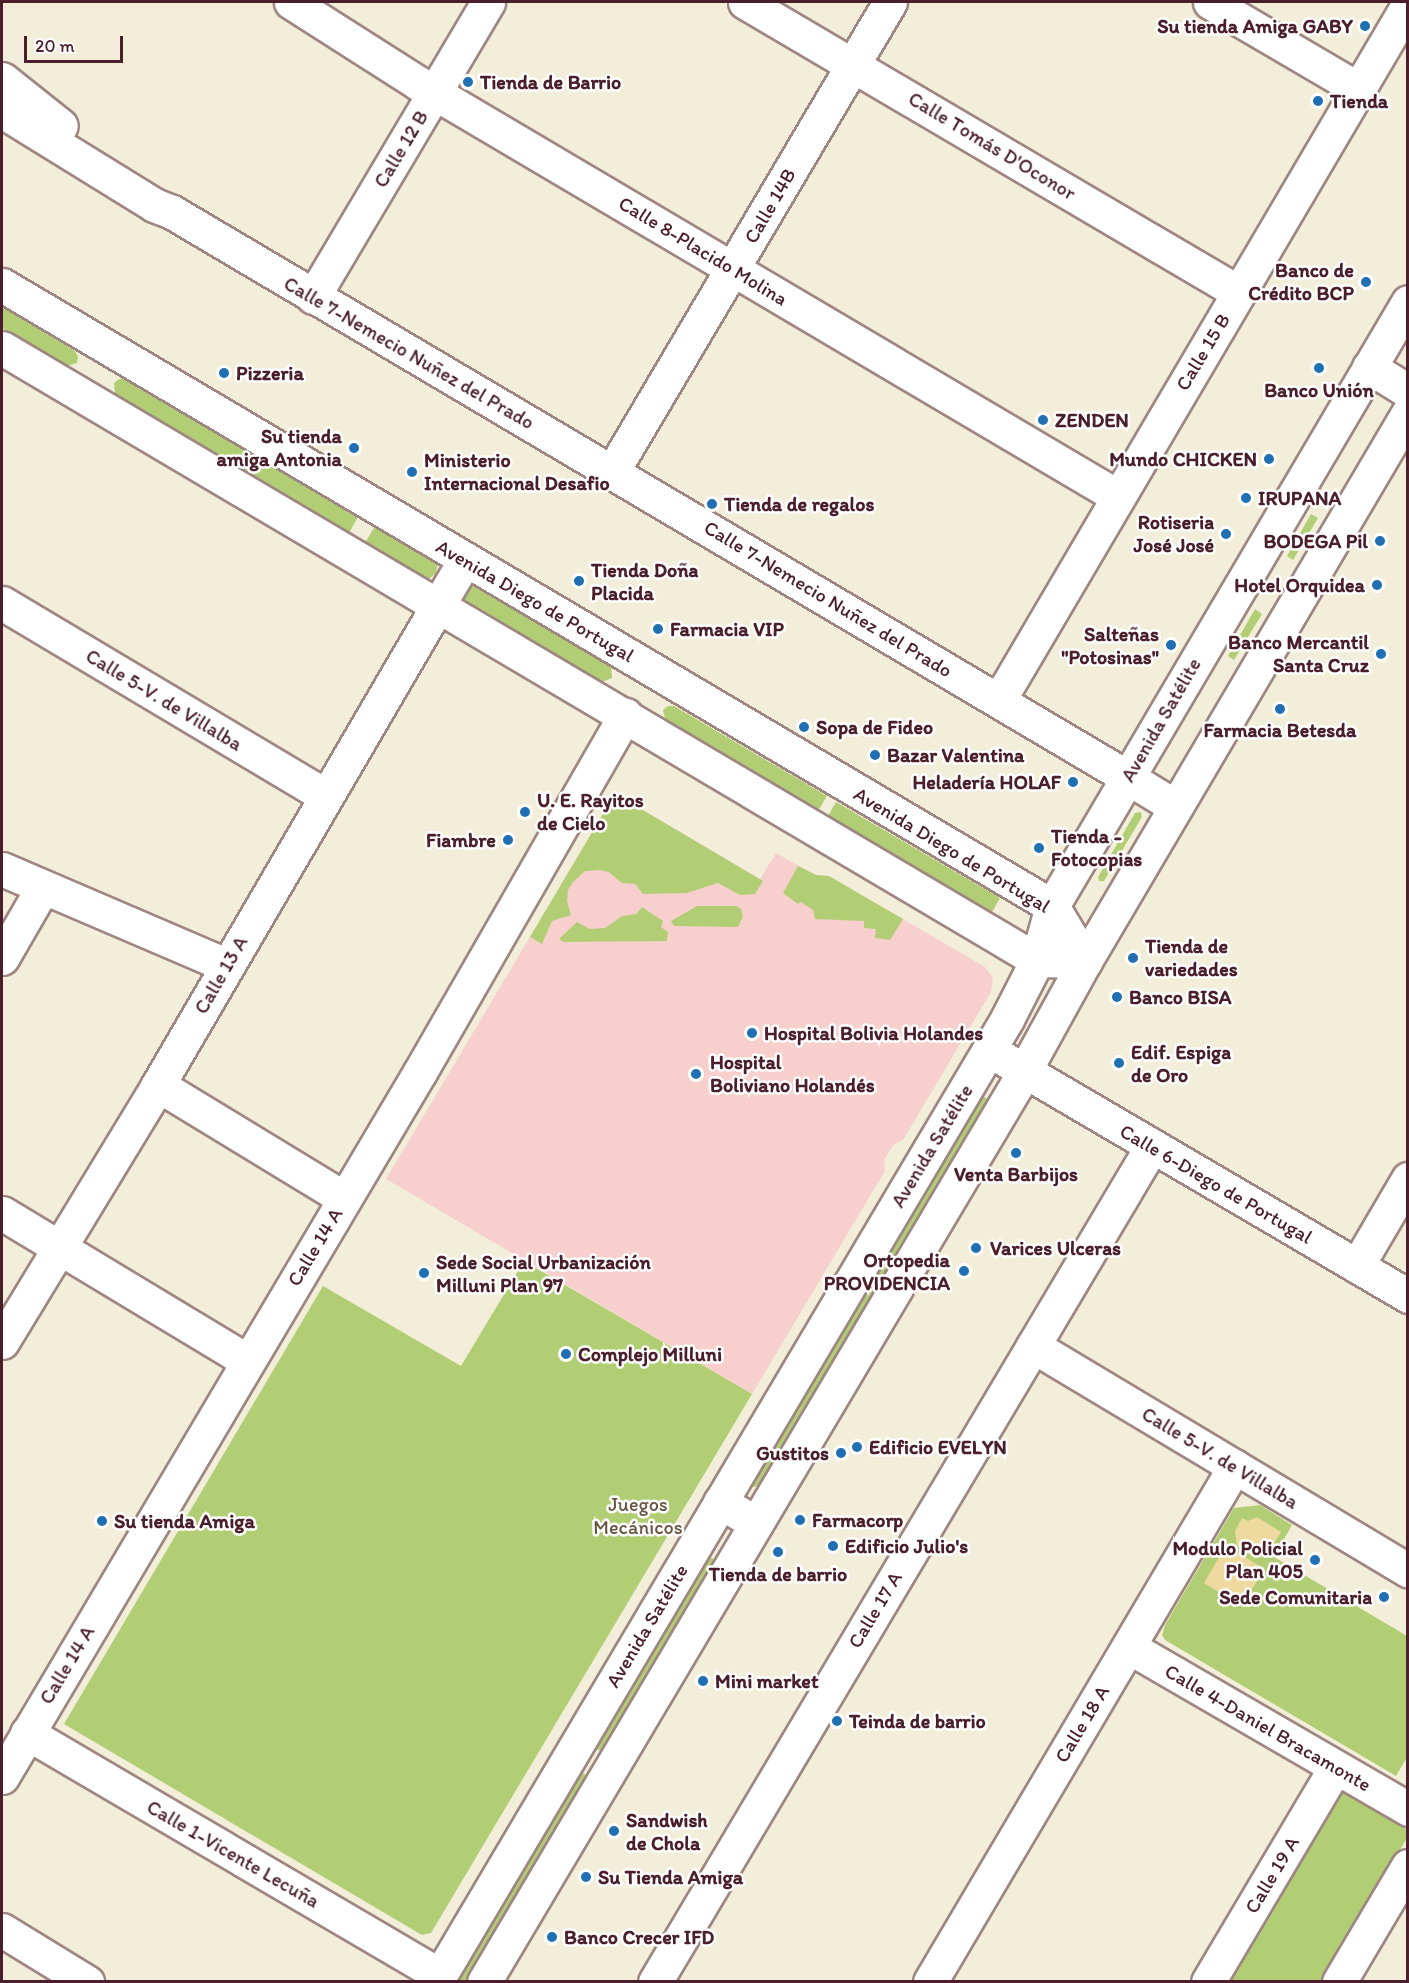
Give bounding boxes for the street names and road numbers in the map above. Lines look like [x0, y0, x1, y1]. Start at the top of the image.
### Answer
street label: Calle Tomás D'Oconor [905, 87, 1079, 205]
street label: Calle 12 B [369, 106, 433, 192]
street label: Calle 14B [739, 164, 801, 248]
street label: Calle 8-Placido Molina [614, 191, 792, 311]
street label: Calle 7-Nemecio Nuñez del Prado [279, 271, 539, 435]
street label: Calle 15 B [1171, 309, 1235, 395]
street label: Calle 7-Nemecio Nuñez del Prado [700, 515, 956, 683]
street label: Avenida Diego de Portugal [432, 535, 638, 667]
street label: Calle 5-V. de Villalba [82, 644, 246, 756]
street label: Avenida Satélite [1116, 654, 1206, 786]
street label: Avenida Diego de Portugal [850, 782, 1054, 918]
street label: Calle 13 A [189, 932, 253, 1018]
street label: Avenida Satélite [886, 1080, 978, 1212]
street label: Calle 6-Diego de Portugal [1115, 1119, 1317, 1249]
street label: Calle 14 A [282, 1203, 348, 1291]
street label: Calle 5-V. de Villalba [1138, 1402, 1302, 1514]
street label: Avenida Satélite [601, 1560, 693, 1692]
street label: Calle 17 A [843, 1567, 907, 1653]
street label: Calle 14 A [34, 1621, 100, 1709]
street label: Calle 4-Daniel Bracamonte [1161, 1659, 1375, 1797]
street label: Calle 18 A [1050, 1681, 1114, 1767]
street label: Calle 1-Vicente Lecuña [142, 1795, 324, 1913]
street label: Calle 19 A [1240, 1832, 1304, 1918]

